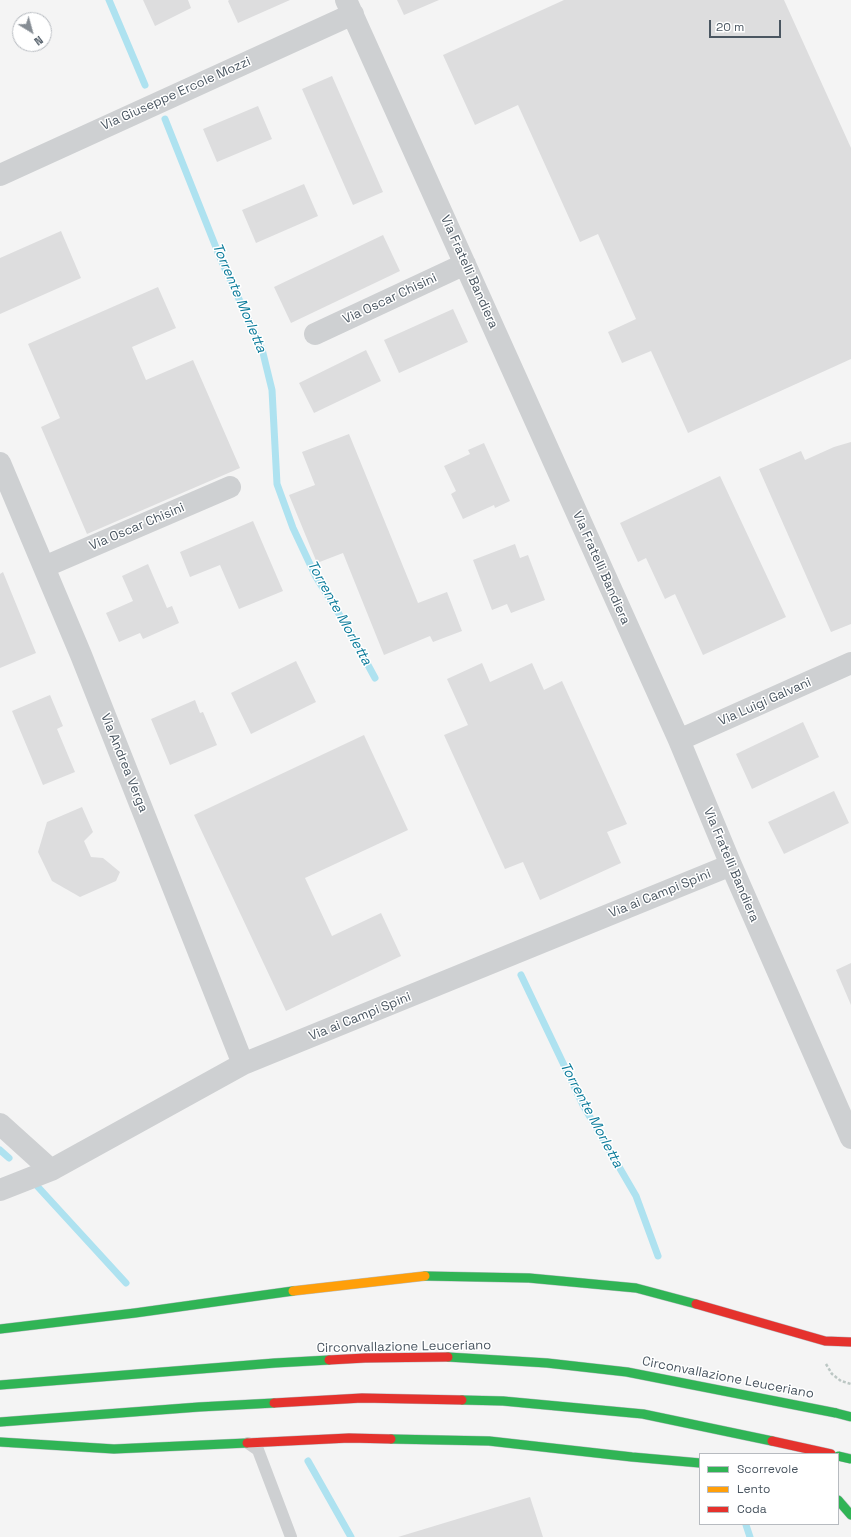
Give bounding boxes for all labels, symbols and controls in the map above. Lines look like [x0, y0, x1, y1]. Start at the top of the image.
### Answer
north arrow [12, 12, 52, 52]
scale bar [711, 12, 783, 38]
text: 20 m [716, 19, 744, 35]
text: N [31, 33, 46, 49]
street label: Via Giuseppe Ercole Mozzi [99, 54, 253, 134]
street label: Via Fratelli Bandiera [437, 213, 501, 331]
water label: Torrente Morletta [208, 241, 270, 355]
street label: Via Oscar Chisini [341, 270, 439, 328]
street label: Via Oscar Chisini [87, 500, 187, 554]
street label: Via Fratelli Bandiera [569, 509, 633, 627]
water label: Torrente Morletta [303, 558, 375, 668]
street label: Via Luigi Galvani [716, 675, 814, 729]
street label: Via Andrea Verga [97, 711, 151, 815]
street label: Via Fratelli Bandiera [700, 806, 762, 924]
street label: Via ai Campi Spini [607, 866, 713, 922]
street label: Via ai Campi Spini [307, 989, 413, 1045]
water label: Torrente Morletta [556, 1059, 626, 1171]
street label: Circonvallazione Leuceriano [317, 1338, 491, 1356]
street label: Circonvallazione Leuceriano [641, 1354, 815, 1402]
legend [699, 1453, 839, 1525]
text: Scorrevole [737, 1461, 798, 1477]
text: Lento [737, 1481, 771, 1497]
text: Coda [737, 1501, 767, 1517]

